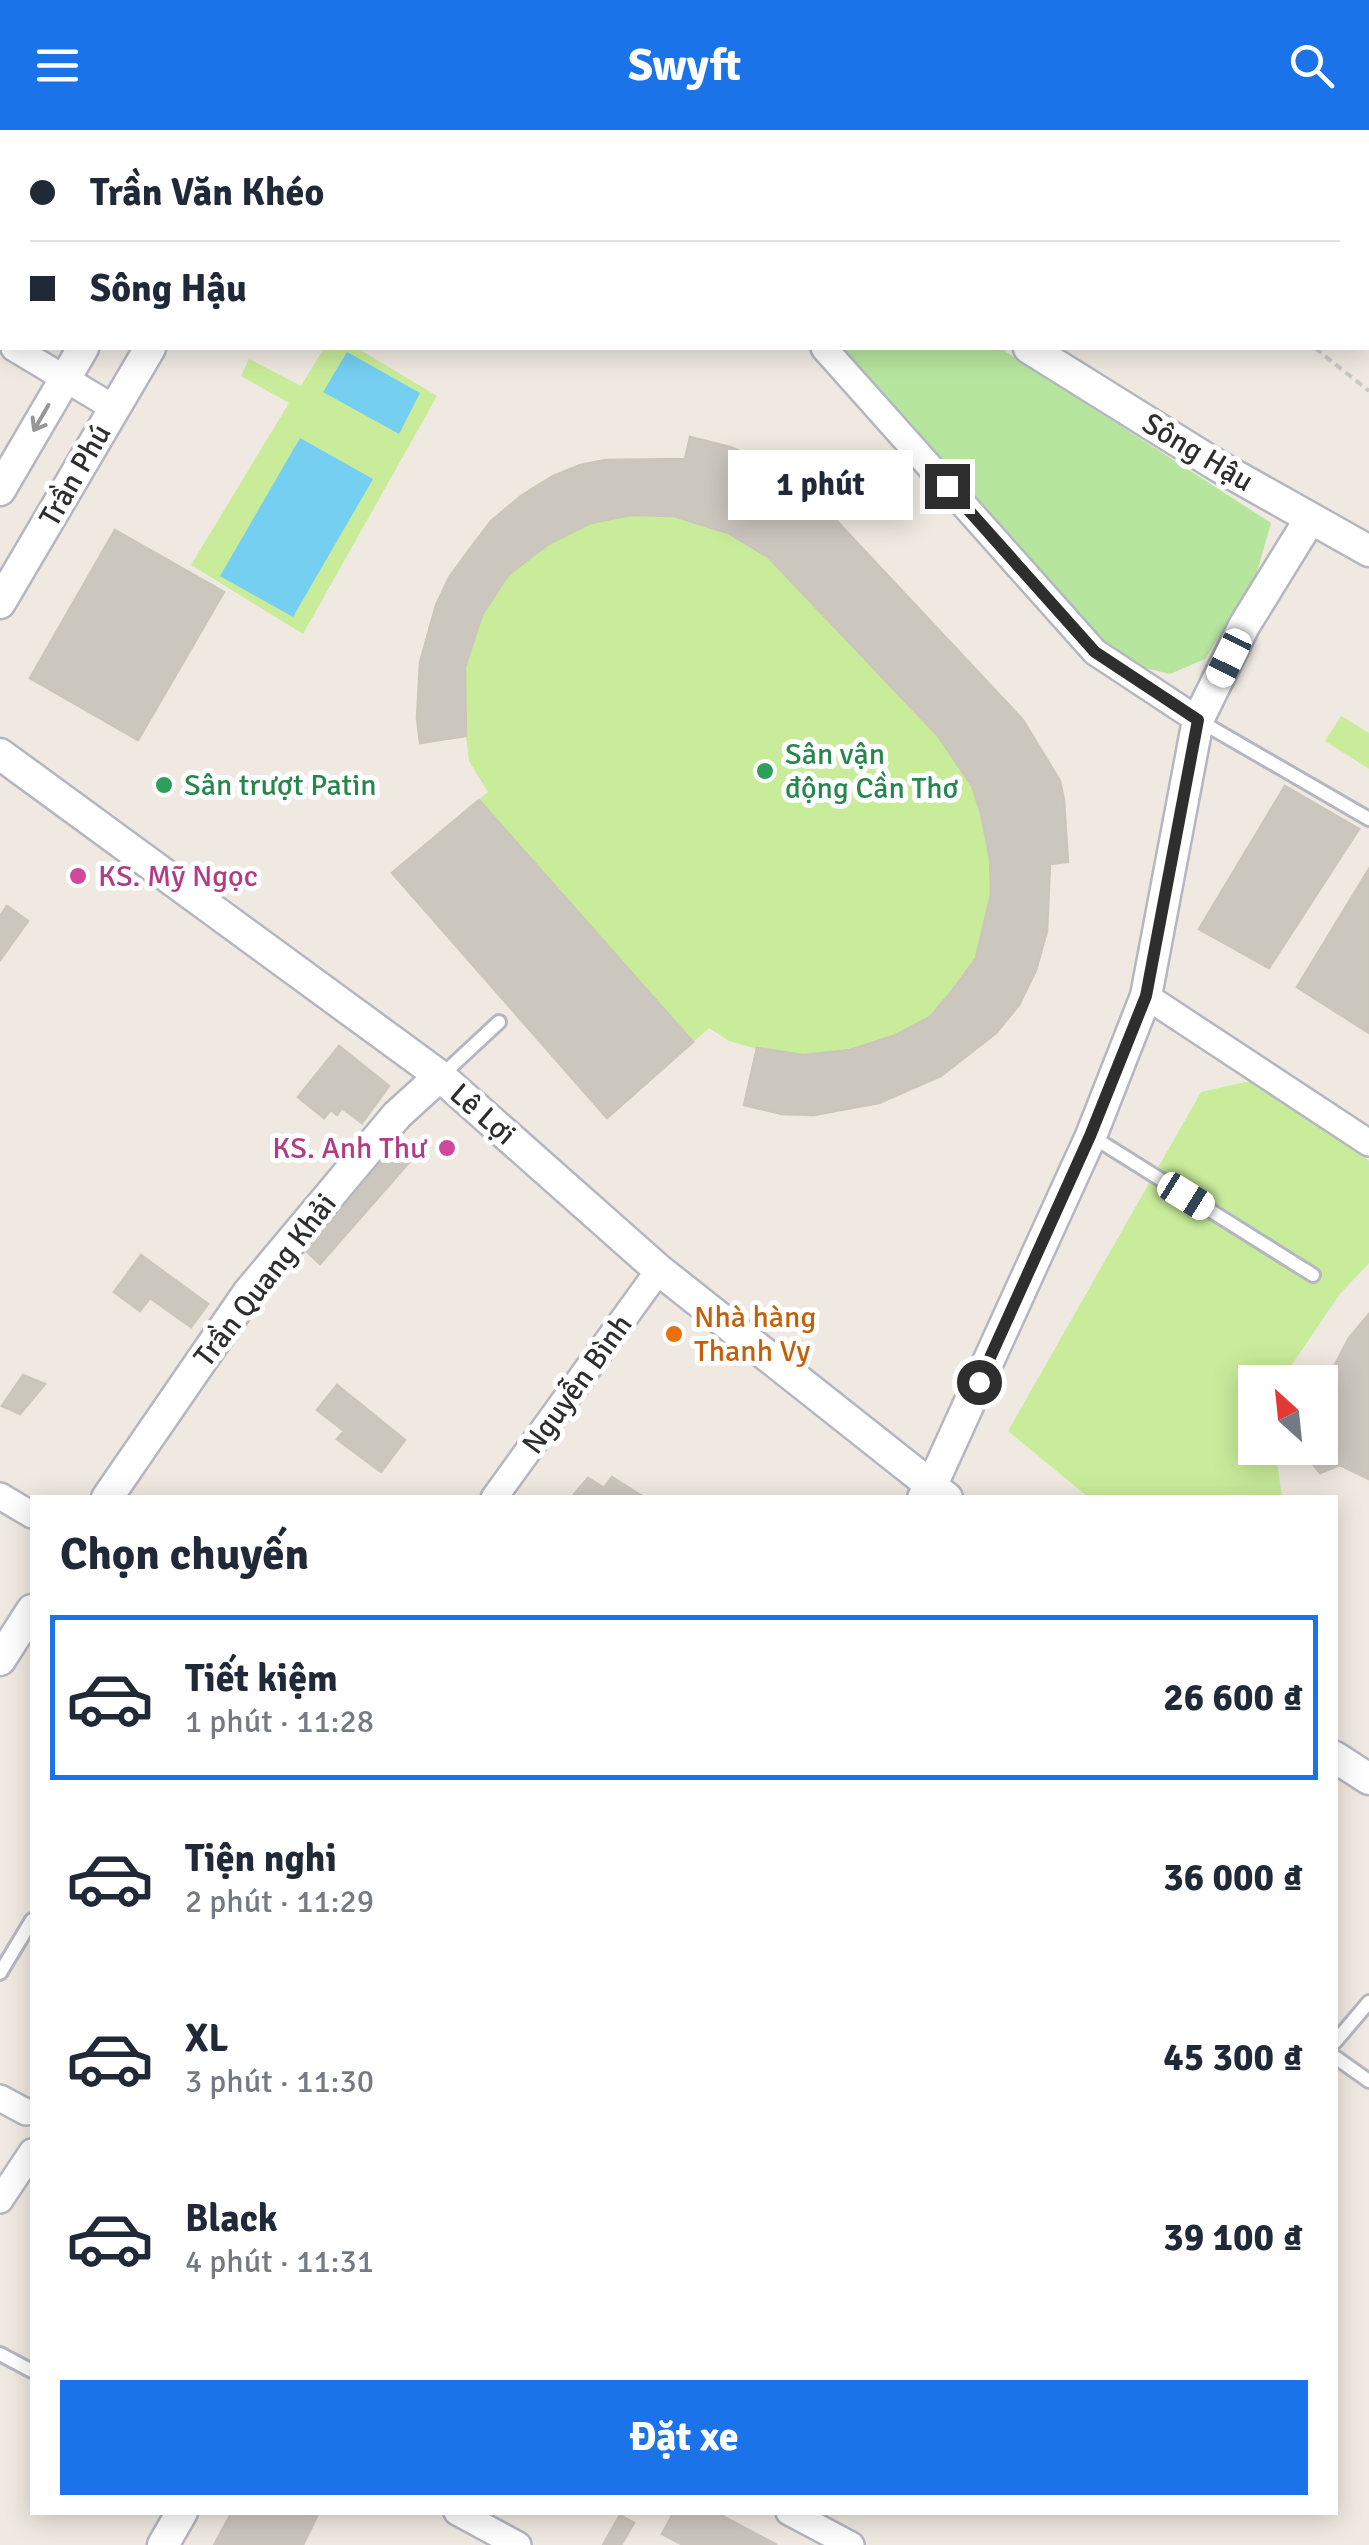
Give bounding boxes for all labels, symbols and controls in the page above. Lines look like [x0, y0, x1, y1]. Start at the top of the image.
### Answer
icon: menu [30, 38, 85, 93]
text: Swyft [628, 38, 741, 93]
icon: search [1284, 38, 1339, 93]
text: Trần Văn Khéo [90, 169, 324, 216]
text: Sông Hậu [90, 265, 247, 312]
one-way arrow [30, 403, 50, 433]
street label: Sông Hậu [1136, 405, 1260, 500]
street label: Trần Phú [31, 417, 119, 533]
callout: 1 phút [727, 451, 912, 521]
route end [925, 464, 970, 509]
text: 1 phút [776, 465, 865, 504]
car [1202, 624, 1256, 692]
place label: Sân vận động Cần Thơ [785, 736, 959, 807]
marker: Sân vận động Cần Thơ [754, 760, 776, 782]
place label: Sân trượt Patin [184, 767, 377, 804]
marker: Sân trượt Patin [153, 774, 175, 796]
place label: KS. Mỹ Ngọc [98, 858, 258, 895]
marker: KS. Mỹ Ngọc [67, 865, 89, 887]
street label: Lê Lợi [442, 1076, 523, 1153]
place label: KS. Anh Thư [272, 1130, 428, 1167]
marker: KS. Anh Thư [436, 1137, 458, 1159]
car [1153, 1167, 1219, 1225]
street label: Trần Quang Khải [186, 1186, 345, 1374]
place label: Nhà hàng Thanh Vy [694, 1299, 816, 1370]
street label: Nguyễn Bình [514, 1307, 640, 1461]
marker: Nhà hàng Thanh Vy [663, 1323, 685, 1345]
route start [957, 1360, 1002, 1405]
north arrow [1238, 1365, 1338, 1465]
map controls [1238, 1365, 1338, 1465]
text: Chọn chuyến [60, 1527, 309, 1582]
icon: car [65, 1653, 155, 1743]
text: Tiết kiệm [185, 1655, 338, 1702]
text: 26 600 ₫ [1163, 1674, 1303, 1721]
text: 1 phút · 11:28 [185, 1702, 374, 1741]
icon: car [65, 1833, 155, 1923]
text: Tiện nghi [185, 1835, 337, 1882]
text: 36 000 ₫ [1163, 1854, 1303, 1901]
text: 2 phút · 11:29 [185, 1882, 374, 1921]
icon: car [65, 2013, 155, 2103]
text: XL [185, 2015, 228, 2062]
text: 45 300 ₫ [1163, 2034, 1303, 2081]
text: 3 phút · 11:30 [185, 2062, 374, 2101]
icon: car [65, 2193, 155, 2283]
text: Black [185, 2195, 278, 2242]
text: 39 100 ₫ [1163, 2214, 1303, 2261]
text: 4 phút · 11:31 [185, 2242, 374, 2281]
button: Đặt xe [60, 2380, 1308, 2495]

